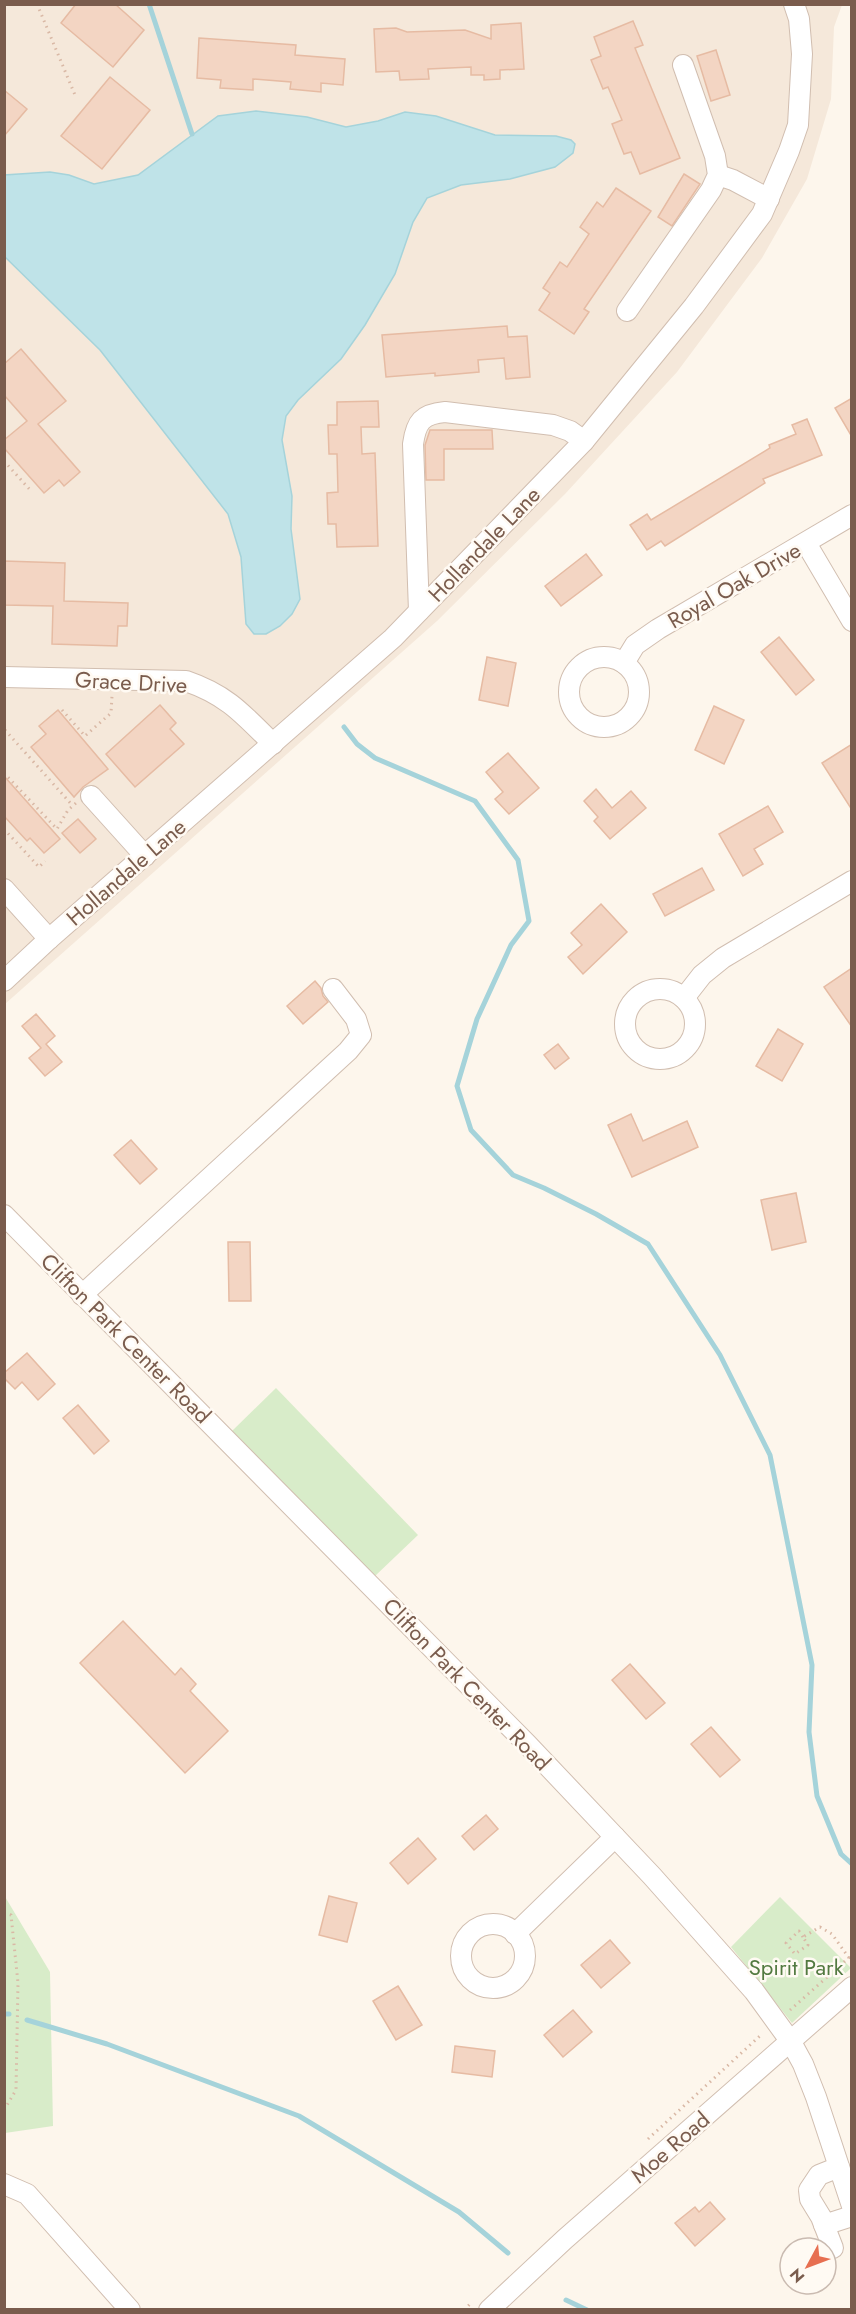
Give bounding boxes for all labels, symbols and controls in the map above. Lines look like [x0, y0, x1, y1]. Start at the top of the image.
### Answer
street label: Hollandale Lane [421, 479, 547, 609]
street label: Royal Oak Drive [661, 534, 807, 636]
street label: Grace Drive [74, 663, 188, 701]
street label: Hollandale Lane [59, 811, 193, 933]
street label: Clifton Park Center Road [34, 1246, 218, 1430]
street label: Clifton Park Center Road [376, 1590, 558, 1778]
park label: Spirit Park [749, 1951, 844, 1983]
street label: Moe Road [624, 2104, 716, 2190]
north arrow [778, 2236, 838, 2296]
text: N [784, 2263, 810, 2288]

